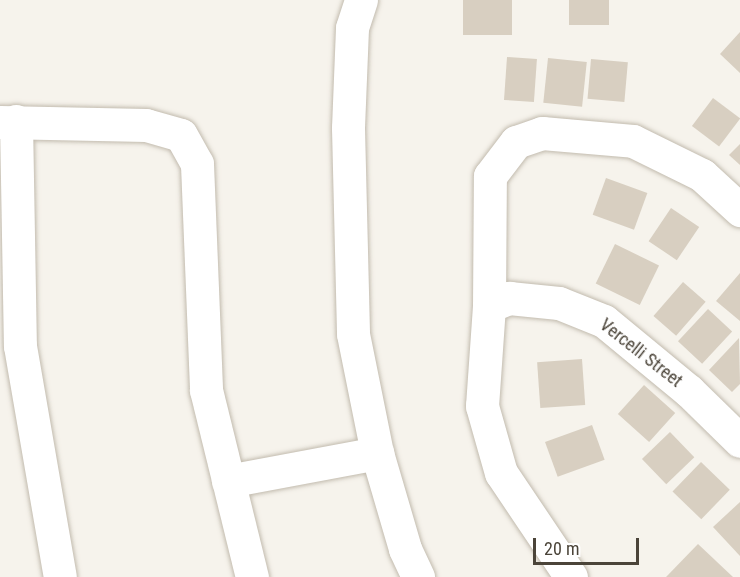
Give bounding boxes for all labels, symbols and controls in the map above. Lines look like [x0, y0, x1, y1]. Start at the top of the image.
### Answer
street label: Vercelli Street [595, 314, 687, 392]
scale bar [536, 526, 642, 564]
text: 20 m [544, 538, 579, 559]

